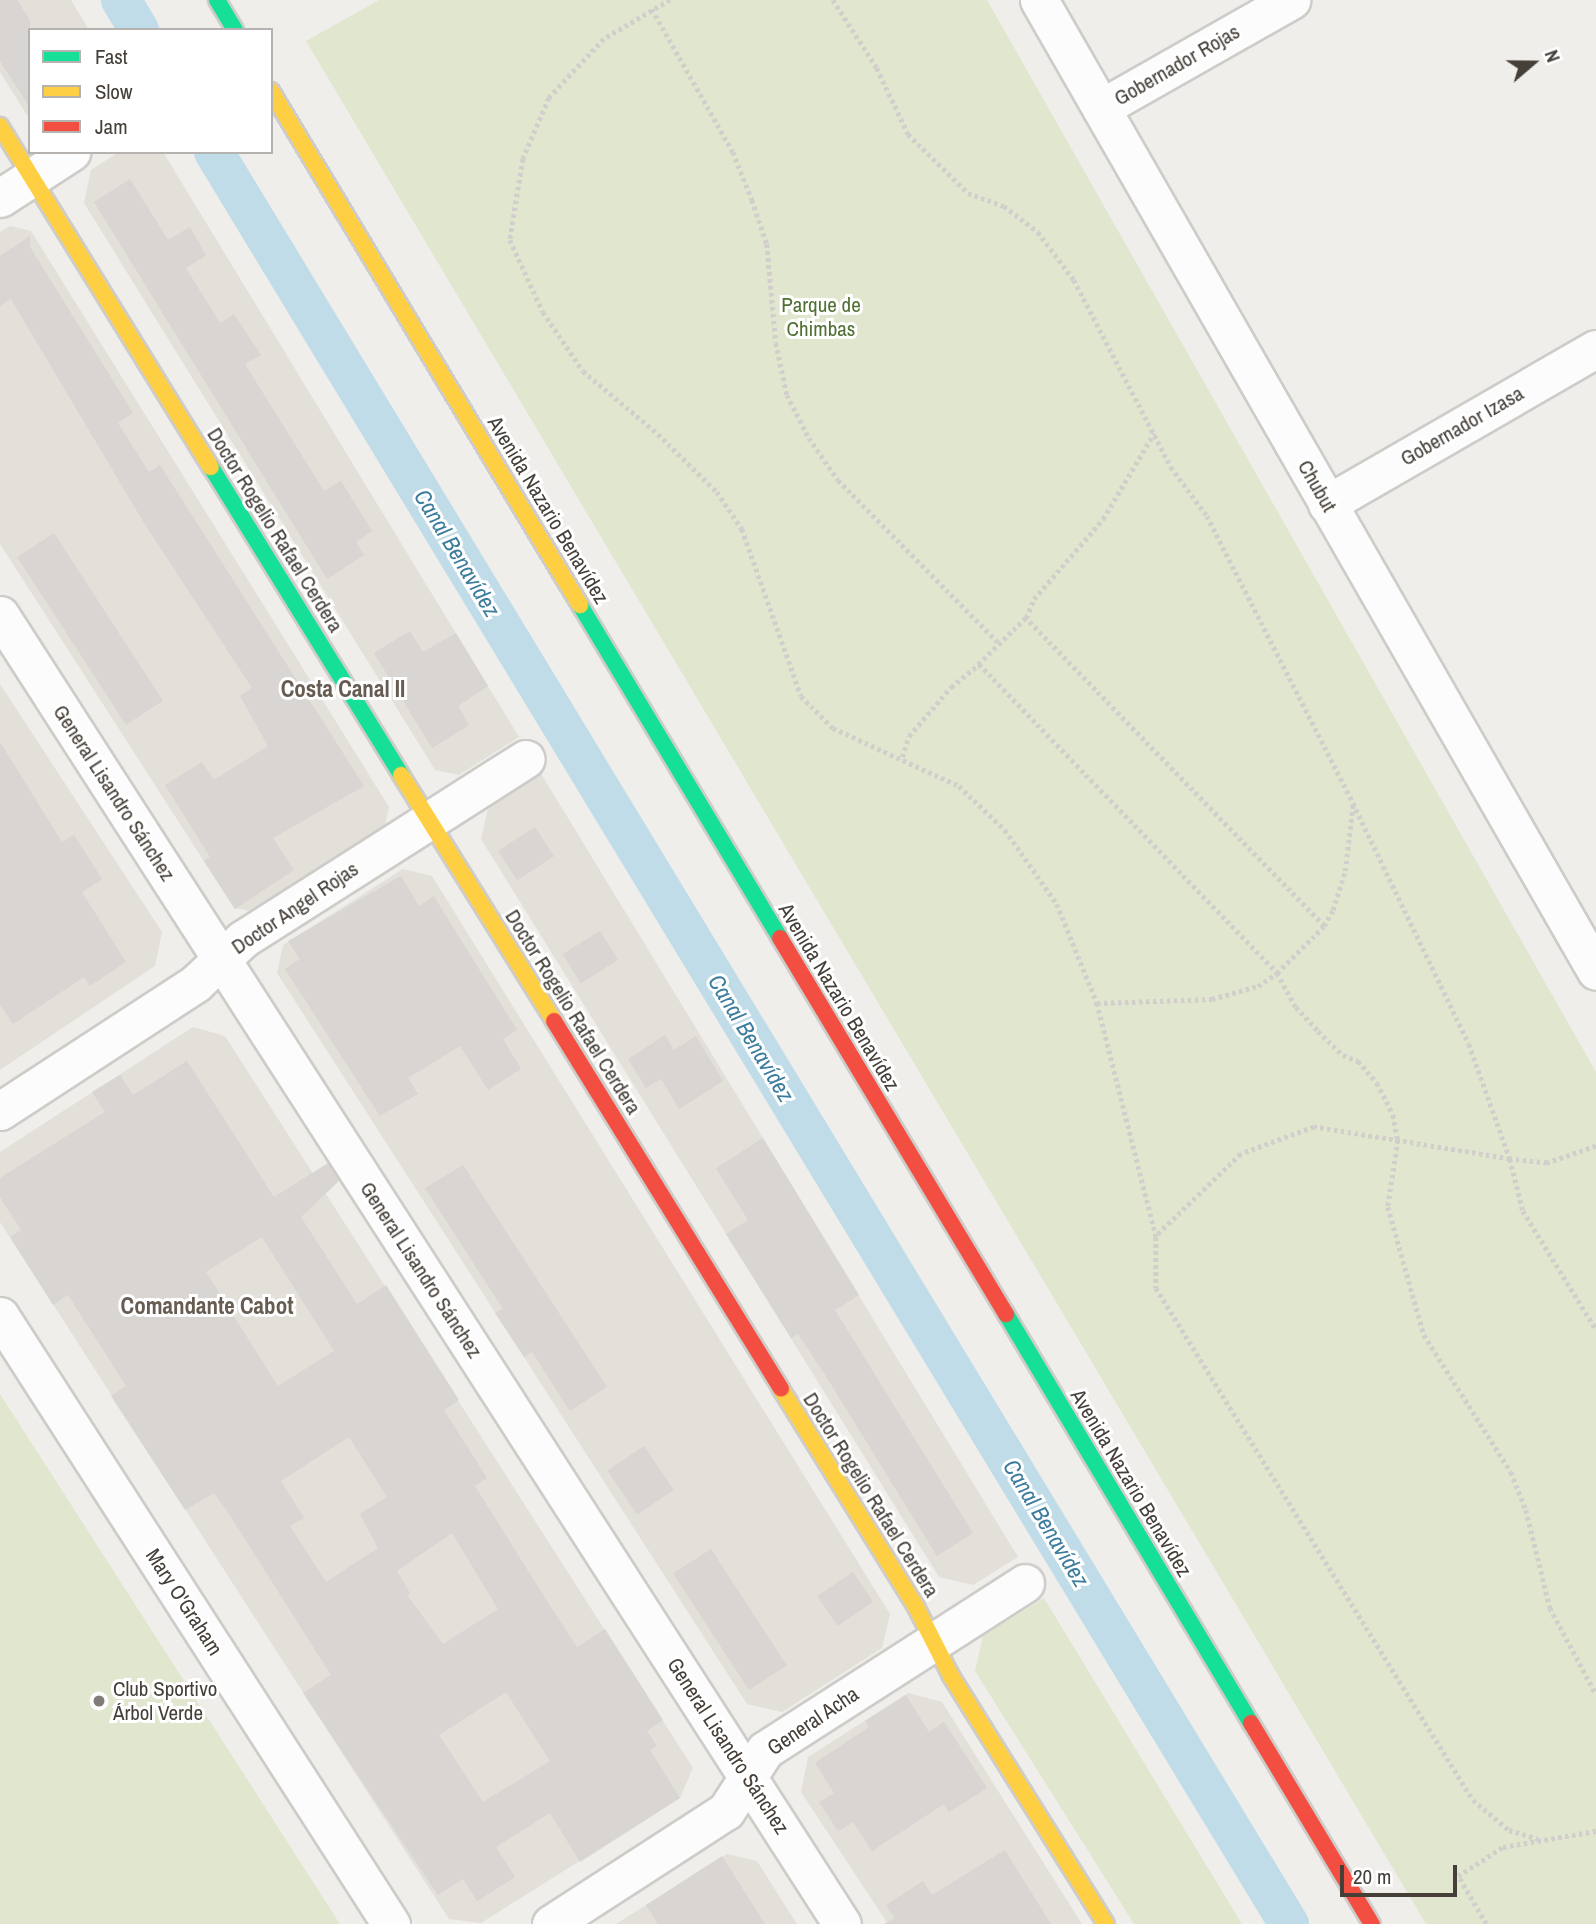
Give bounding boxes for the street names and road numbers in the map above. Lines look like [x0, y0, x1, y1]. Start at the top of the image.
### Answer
street label: Gobernador Rojas [1110, 19, 1244, 111]
street label: Gobernador Izasa [1396, 381, 1528, 471]
street label: Avenida Nazario Benavídez [482, 412, 614, 608]
street label: Doctor Rogelio Rafael Cerdera [202, 423, 348, 637]
street label: Chubut [1292, 456, 1342, 516]
street label: General Lisandro Sánchez [48, 700, 180, 886]
street label: Doctor Angel Rojas [226, 856, 364, 960]
street label: Avenida Nazario Benavídez [773, 899, 905, 1095]
street label: Doctor Rogelio Rafael Cerdera [500, 905, 646, 1119]
street label: General Lisandro Sánchez [355, 1177, 487, 1363]
street label: Avenida Nazario Benavídez [1065, 1385, 1197, 1581]
street label: Doctor Rogelio Rafael Cerdera [798, 1388, 944, 1602]
street label: Mary O'Graham [140, 1544, 228, 1660]
street label: General Lisandro Sánchez [662, 1653, 794, 1839]
street label: General Acha [762, 1681, 864, 1761]

